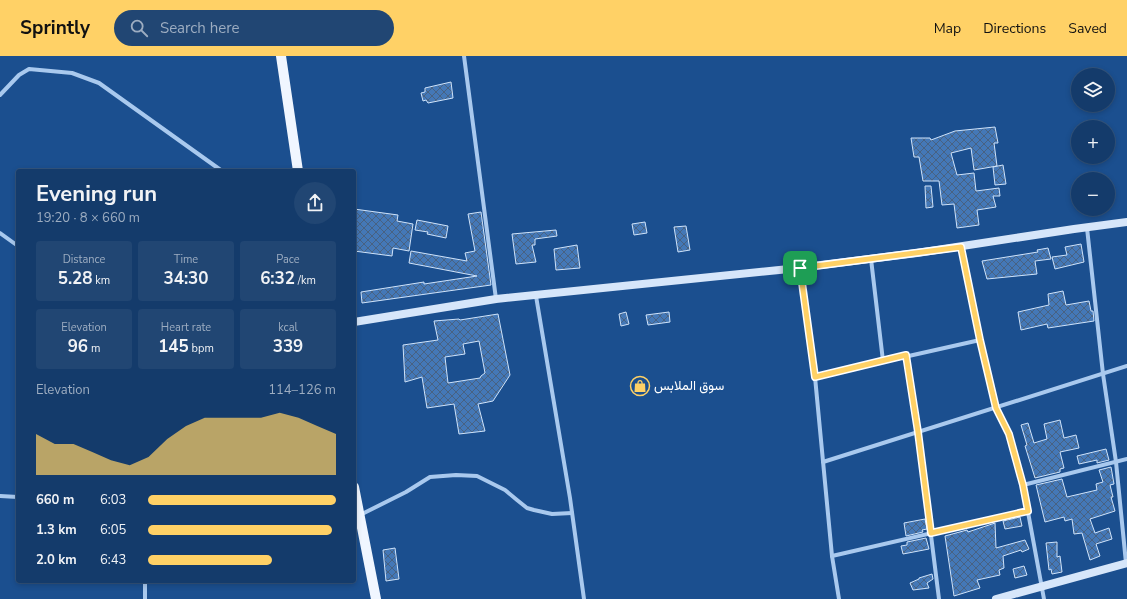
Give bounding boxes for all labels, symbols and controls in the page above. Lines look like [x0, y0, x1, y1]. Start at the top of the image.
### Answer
search box [114, 10, 394, 46]
text: Sprintly [20, 15, 90, 41]
icon: search [128, 17, 150, 39]
text: Search here [160, 18, 239, 38]
text: Map [934, 19, 961, 38]
text: Directions [983, 19, 1046, 38]
text: Saved [1068, 19, 1107, 38]
map controls [1071, 68, 1115, 216]
button: layers [1071, 68, 1115, 112]
button: + [1071, 120, 1115, 164]
button: − [1071, 172, 1115, 216]
text: Evening run [36, 179, 157, 209]
button: share [294, 182, 336, 224]
text: 19:20 · 8 × 660 m [36, 209, 140, 227]
pin [783, 251, 817, 285]
text: Distance [63, 252, 105, 267]
text: Time [174, 252, 198, 267]
text: Pace [276, 252, 300, 267]
icon: arrive [789, 257, 811, 279]
text: 5.28 [58, 267, 93, 290]
text: 34:30 [163, 267, 209, 290]
text: 6:32 [260, 267, 295, 290]
text: km [93, 273, 110, 288]
text: /km [295, 273, 316, 288]
text: Elevation [61, 320, 107, 335]
text: Heart rate [161, 320, 211, 335]
text: kcal [278, 320, 298, 335]
text: 96 [68, 335, 88, 358]
text: 145 [158, 335, 189, 358]
text: 339 [273, 335, 303, 358]
text: m [88, 341, 100, 356]
text: bpm [189, 341, 214, 356]
shop icon: سوق الملابس [629, 375, 651, 397]
place label: سوق الملابس [654, 377, 724, 395]
text: Elevation [36, 381, 90, 399]
text: 114–126 m [268, 381, 336, 399]
text: 660 m [36, 491, 74, 509]
text: 6:03 [100, 491, 126, 509]
text: 1.3 km [36, 521, 77, 539]
text: 6:05 [100, 521, 126, 539]
text: 2.0 km [36, 551, 77, 569]
text: 6:43 [100, 551, 126, 569]

